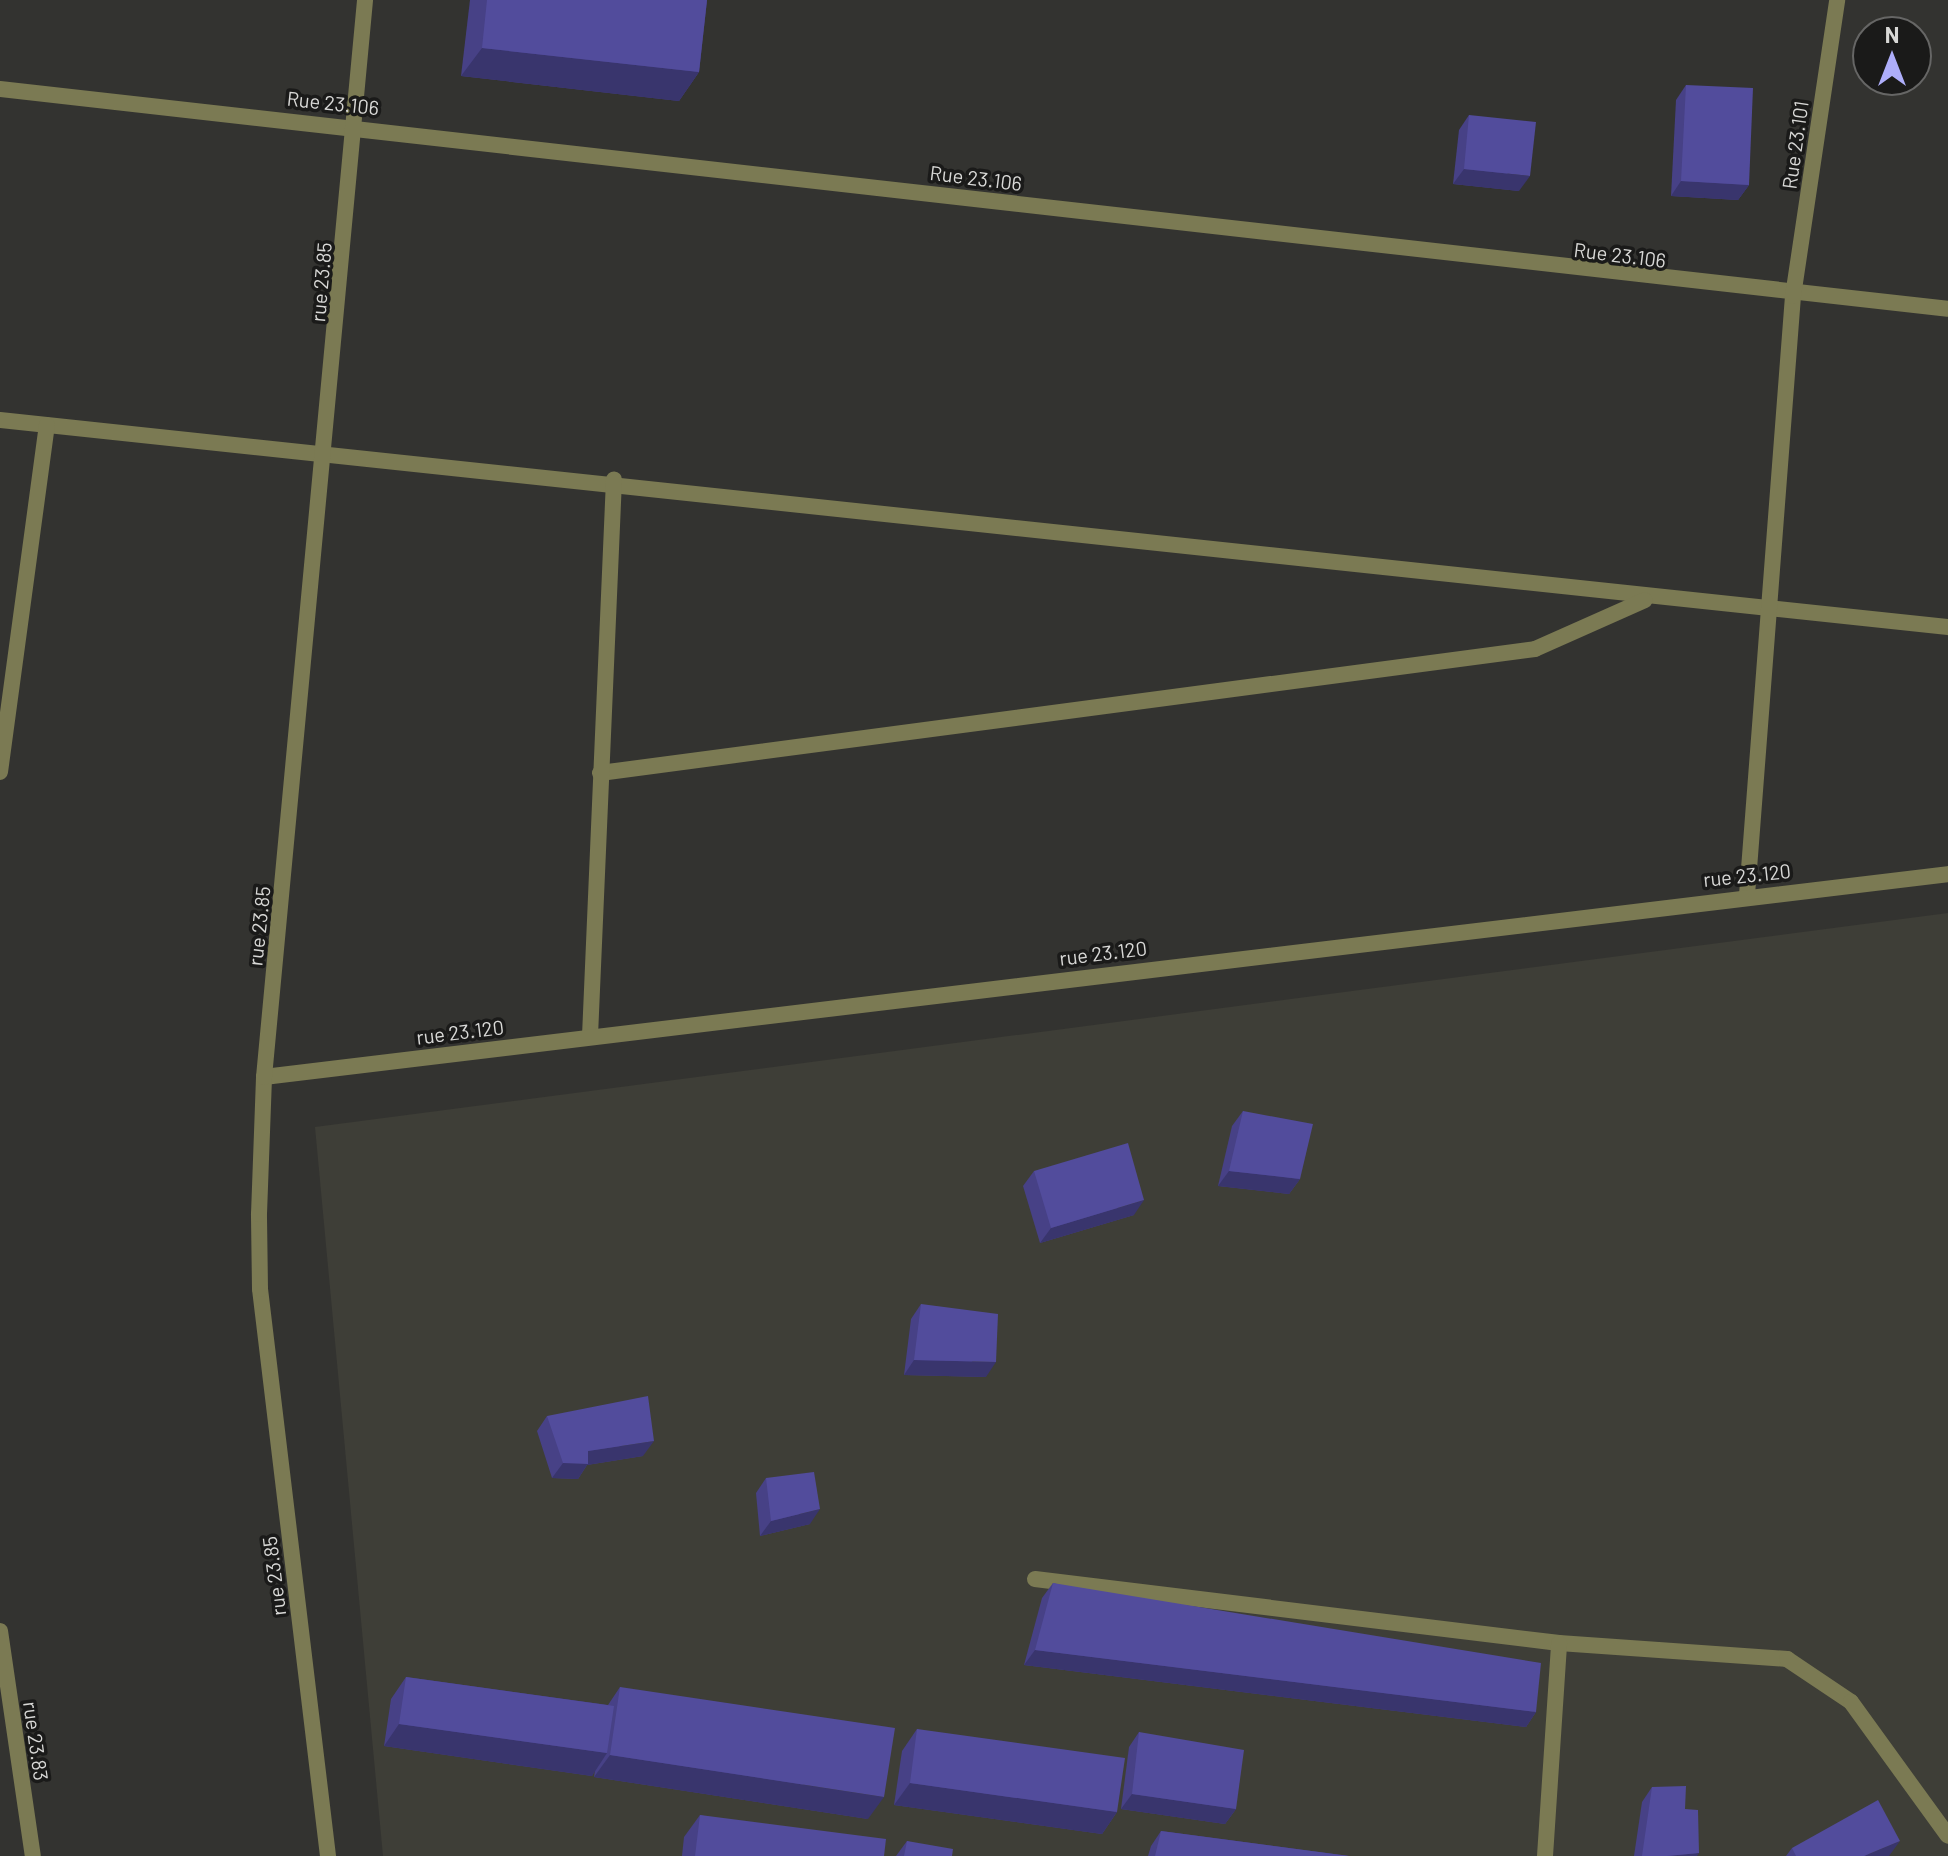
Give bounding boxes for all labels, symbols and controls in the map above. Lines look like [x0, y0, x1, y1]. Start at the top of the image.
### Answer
north arrow [1852, 16, 1932, 96]
text: N [1885, 21, 1899, 47]
street label: Rue 23.106 [286, 86, 380, 120]
street label: Rue 23.101 [1777, 99, 1813, 191]
street label: Rue 23.106 [929, 160, 1023, 196]
street label: Rue 23.106 [1573, 237, 1667, 273]
street label: rue 23.85 [306, 241, 336, 323]
street label: rue 23.120 [1702, 858, 1792, 892]
street label: rue 23.85 [243, 885, 275, 967]
street label: rue 23.120 [1058, 936, 1148, 970]
street label: rue 23.120 [415, 1015, 505, 1049]
street label: rue 23.85 [257, 1535, 291, 1617]
street label: rue 23.83 [19, 1700, 53, 1782]

